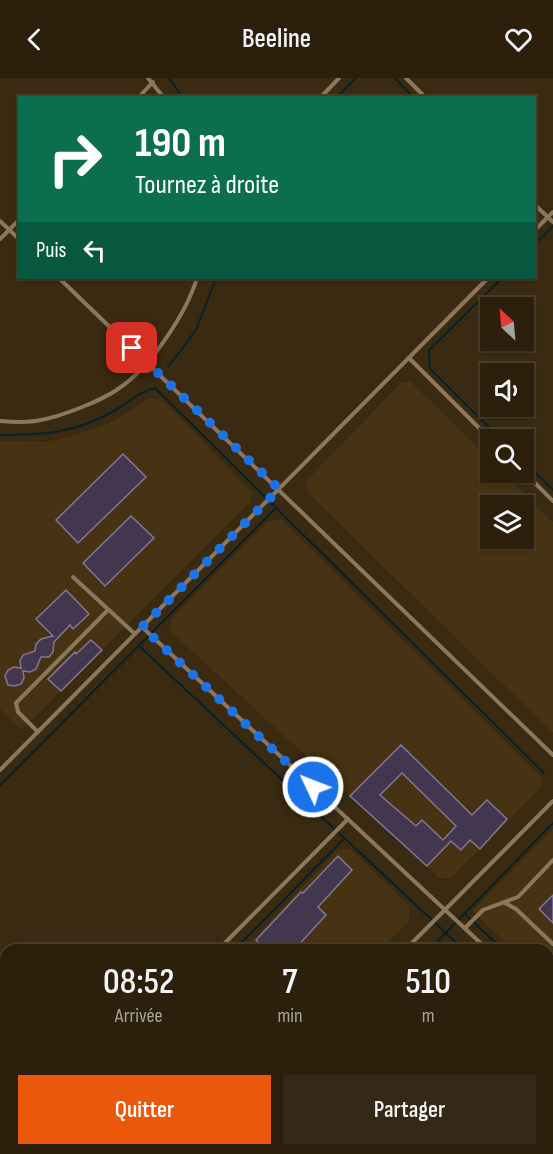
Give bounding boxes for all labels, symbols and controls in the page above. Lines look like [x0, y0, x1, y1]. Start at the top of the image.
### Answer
icon: back [18, 23, 51, 56]
text: Beeline [242, 23, 311, 55]
icon: heart [502, 23, 535, 56]
text: 190 m [135, 118, 226, 169]
icon: right [36, 120, 114, 198]
text: Tournez à droite [135, 169, 279, 201]
icon: left [78, 234, 111, 267]
text: Puis [36, 237, 66, 264]
north arrow [480, 297, 534, 351]
map controls [480, 297, 534, 549]
pin [106, 322, 157, 373]
icon: arrive [115, 331, 148, 364]
button: sound [480, 363, 534, 417]
button: search [480, 429, 534, 483]
button: layers [480, 495, 534, 549]
position arrow [281, 755, 345, 819]
text: 08:52 [103, 961, 174, 1004]
text: 7 [282, 961, 298, 1004]
text: 510 [406, 961, 451, 1004]
text: Arrivée [115, 1004, 163, 1028]
text: min [277, 1004, 303, 1028]
text: m [422, 1004, 435, 1028]
button: Quitter [18, 1075, 271, 1144]
button: Partager [283, 1075, 536, 1144]

